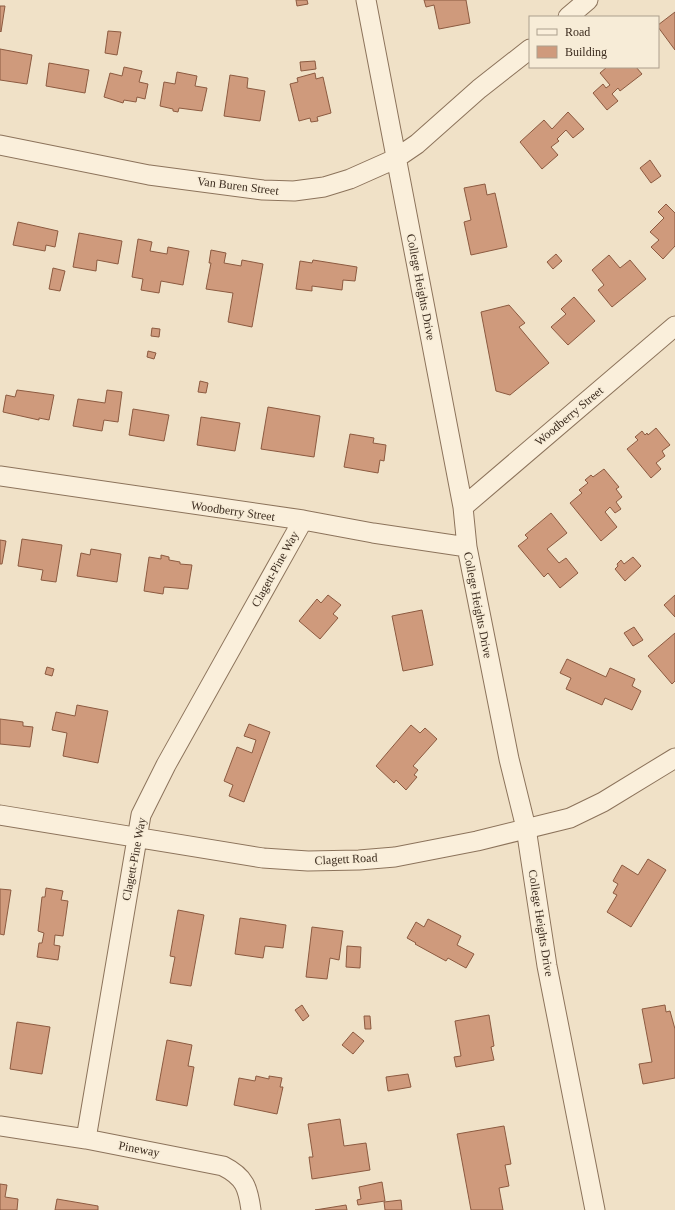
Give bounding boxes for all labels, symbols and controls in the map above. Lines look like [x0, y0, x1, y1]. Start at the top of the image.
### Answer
legend [529, 16, 659, 68]
text: Road [565, 25, 590, 39]
text: Building [565, 45, 607, 59]
street label: Van Buren Street [196, 174, 280, 198]
street label: College Heights Drive [404, 233, 438, 341]
street label: Woodberry Street [532, 383, 606, 449]
street label: Woodberry Street [190, 498, 277, 524]
street label: Clagett-Pine Way [248, 529, 302, 609]
street label: College Heights Drive [461, 551, 495, 659]
street label: Clagett-Pine Way [119, 816, 149, 902]
street label: Clagett Road [314, 850, 378, 868]
street label: College Heights Drive [526, 869, 556, 977]
street label: Pineway [117, 1138, 161, 1160]

